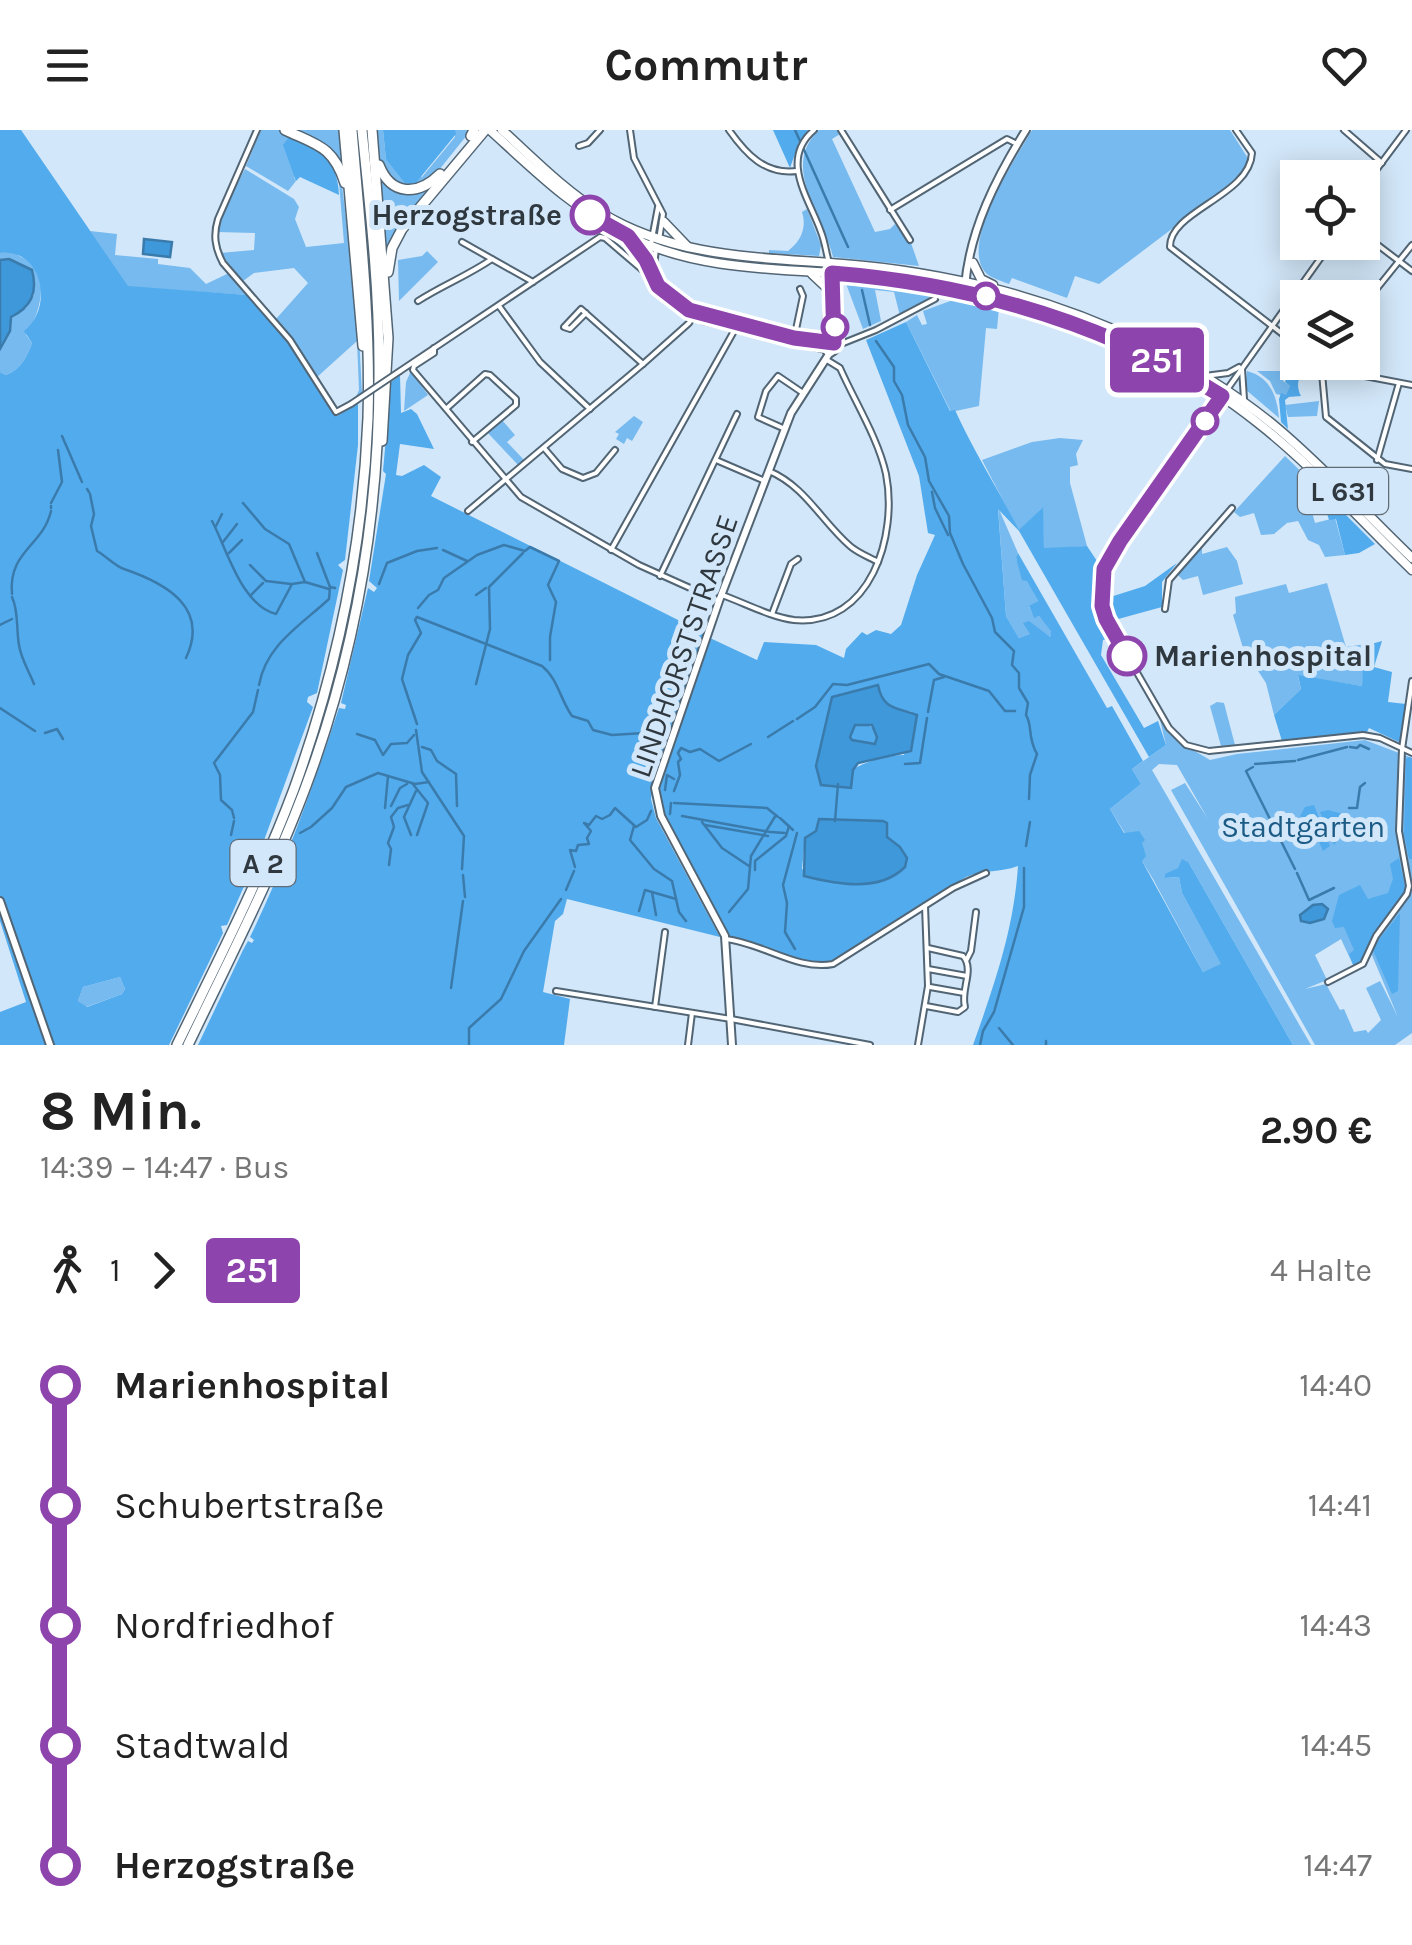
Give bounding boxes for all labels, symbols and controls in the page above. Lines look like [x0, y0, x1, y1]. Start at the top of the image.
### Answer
icon: menu [40, 38, 95, 93]
icon: heart [1317, 38, 1372, 93]
text: Commutr [604, 39, 808, 91]
map controls [1280, 160, 1380, 380]
button: locate [1280, 160, 1380, 260]
marker: Herzogstraße [571, 196, 609, 234]
place label: Herzogstraße [372, 197, 562, 233]
button: layers [1280, 280, 1380, 380]
unlabelled marker [973, 283, 999, 309]
unlabelled marker [822, 314, 848, 340]
line badge: 251 [1100, 328, 1214, 392]
text: 251 [1130, 340, 1184, 381]
unlabelled marker [1192, 408, 1218, 434]
road number: L 631 [1298, 468, 1388, 514]
street label: LINDHORSTSTRASSE [622, 510, 746, 782]
marker: Marienhospital [1108, 637, 1146, 675]
place label: Marienhospital [1154, 638, 1372, 674]
park label: Stadtgarten [1221, 809, 1385, 845]
road number: A 2 [230, 840, 296, 886]
text: 8 Min. [40, 1079, 202, 1143]
text: 2.90 € [1260, 1108, 1372, 1153]
text: 14:39 – 14:47 · Bus [40, 1149, 289, 1186]
icon: walk [40, 1243, 95, 1298]
icon: forward [136, 1243, 191, 1298]
text: 251 [226, 1250, 280, 1291]
text: 1 [110, 1252, 121, 1289]
text: 4 Halte [1270, 1252, 1372, 1289]
text: Marienhospital [114, 1363, 390, 1408]
text: 14:40 [1299, 1367, 1372, 1404]
text: Schubertstraße [114, 1483, 384, 1528]
text: 14:41 [1308, 1487, 1372, 1524]
text: Nordfriedhof [114, 1603, 334, 1648]
text: 14:43 [1299, 1607, 1372, 1644]
text: Stadtwald [114, 1723, 291, 1768]
text: 14:45 [1300, 1727, 1372, 1764]
text: Herzogstraße [114, 1843, 355, 1888]
text: 14:47 [1303, 1847, 1372, 1884]

